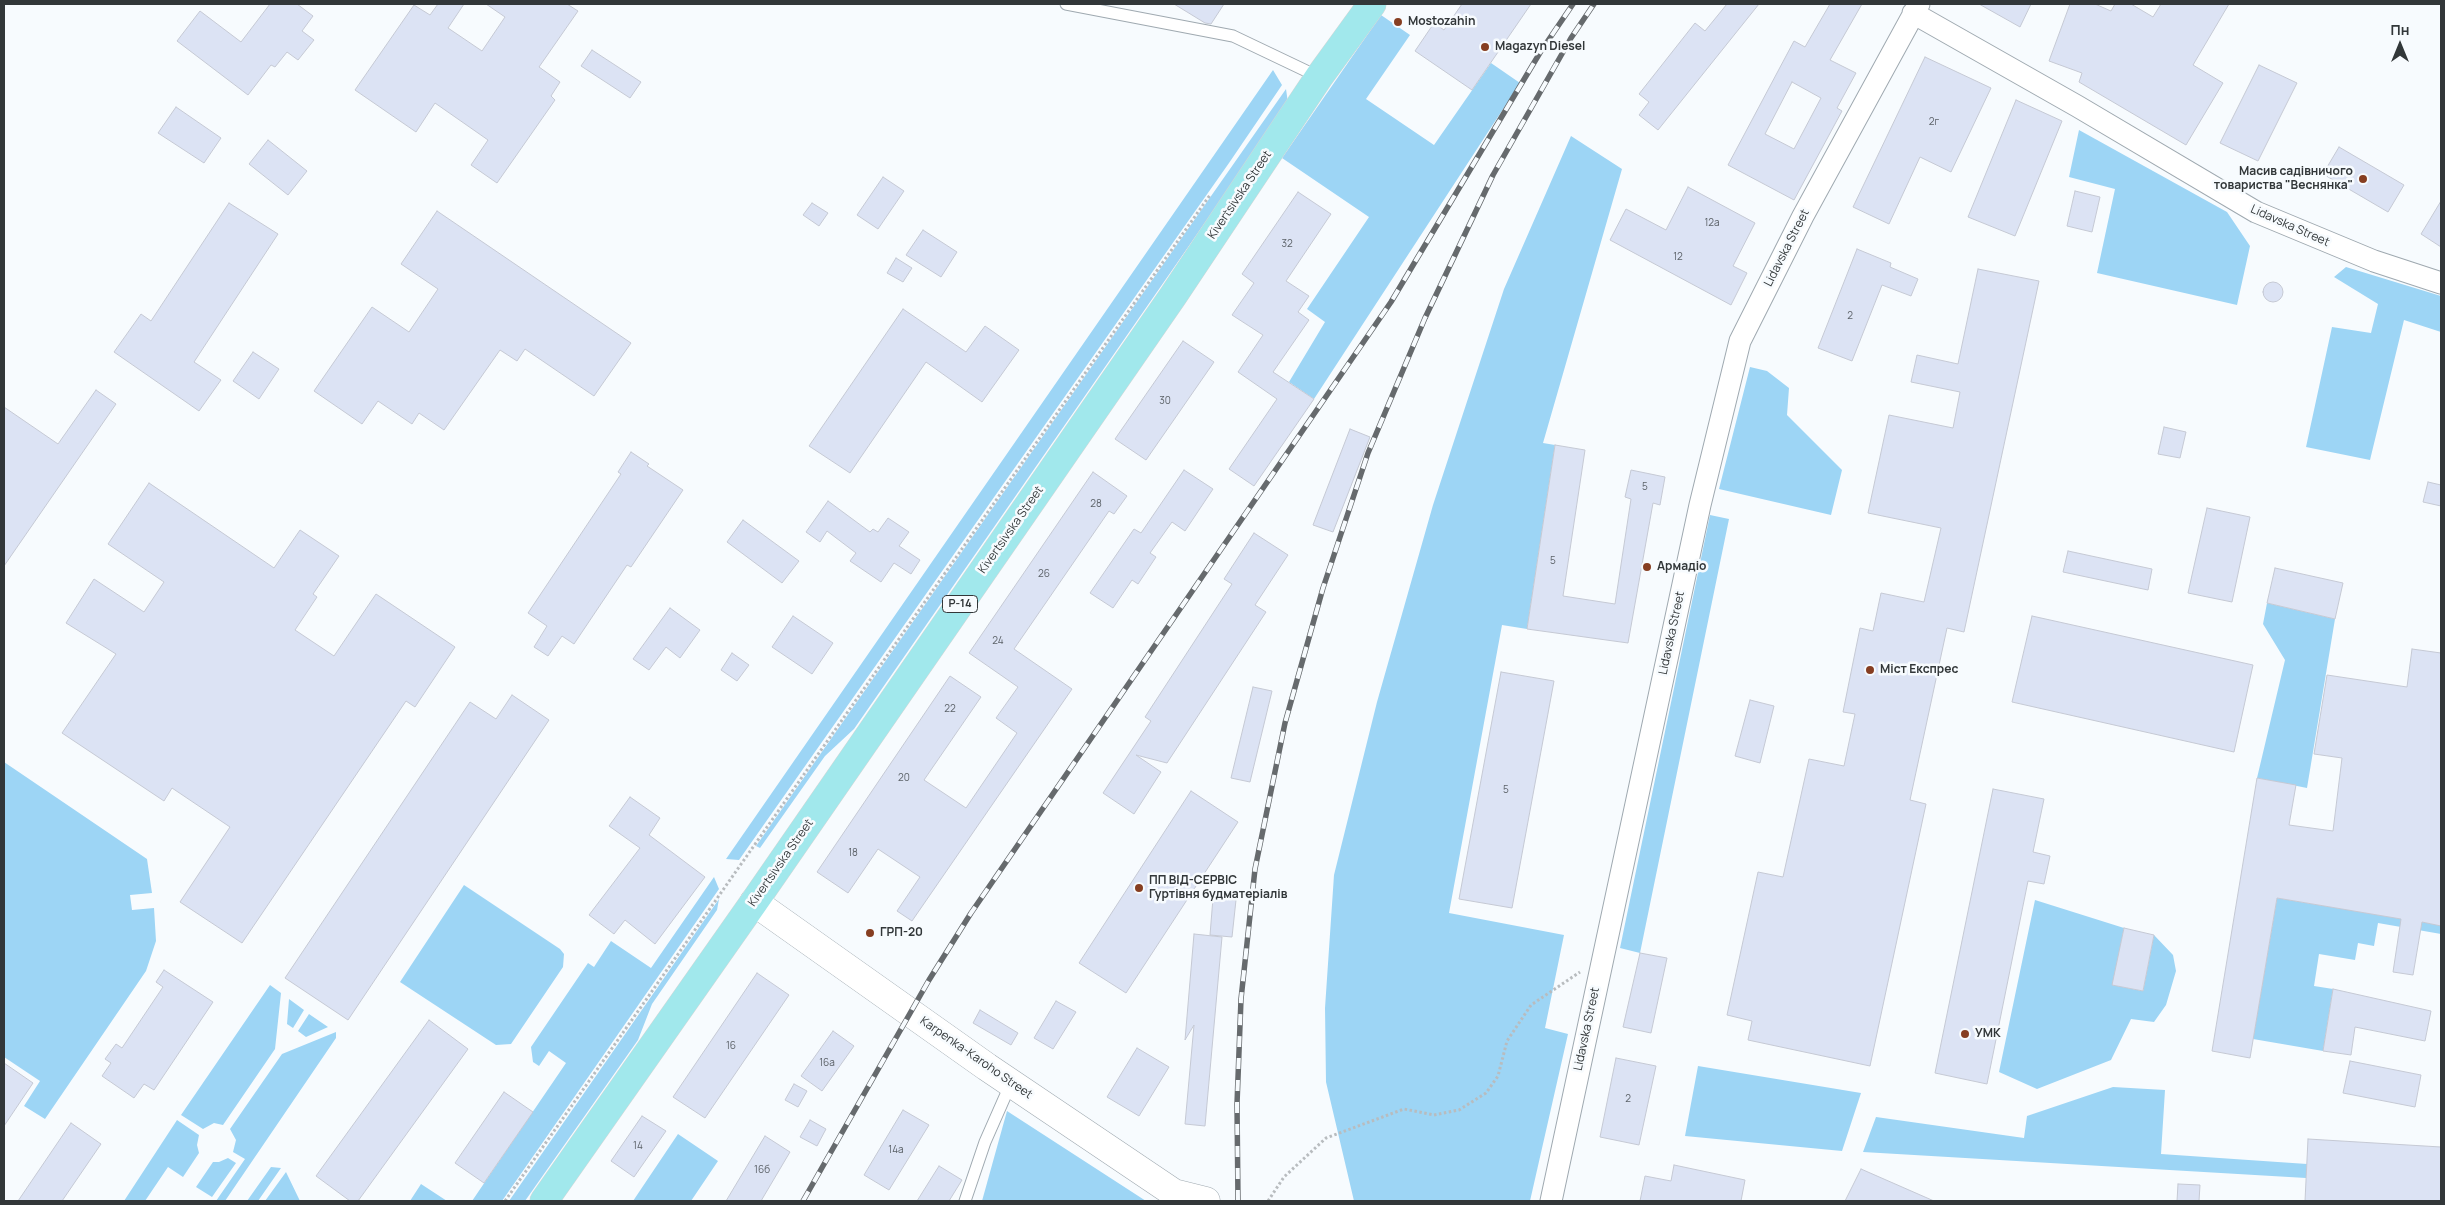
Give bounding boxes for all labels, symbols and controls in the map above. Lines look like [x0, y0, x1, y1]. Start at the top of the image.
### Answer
place label: Mostozahin [1408, 15, 1475, 29]
marker: Mostozahin [1392, 16, 1404, 28]
north arrow [2375, 20, 2425, 70]
text: Пн [2391, 20, 2409, 39]
place label: Magazyn Diesel [1495, 40, 1585, 54]
marker: Magazyn Diesel [1479, 41, 1491, 53]
house number: 2г [1929, 116, 1939, 128]
street label: Kivertsivska Street [1205, 148, 1275, 242]
place label: Масив садівничого товариства "Веснянка" [2214, 165, 2353, 193]
marker: Масив садівничого товариства "Веснянка" [2357, 173, 2369, 185]
street label: Lidavska Street [2248, 202, 2332, 250]
street label: Lidavska Street [1761, 207, 1813, 289]
house number: 12а [1704, 217, 1720, 229]
house number: 32 [1281, 238, 1293, 250]
house number: 12 [1673, 251, 1683, 263]
house number: 2 [1847, 310, 1853, 322]
house number: 30 [1159, 395, 1171, 407]
house number: 5 [1642, 481, 1648, 493]
street label: Kivertsivska Street [975, 484, 1047, 576]
house number: 28 [1090, 498, 1102, 510]
house number: 5 [1550, 555, 1556, 567]
place label: Армадіо [1657, 560, 1706, 574]
marker: Армадіо [1641, 561, 1653, 573]
house number: 26 [1038, 568, 1050, 580]
street label: Lidavska Street [1656, 590, 1688, 676]
road number: Р-14 [942, 596, 978, 612]
house number: 24 [992, 635, 1004, 647]
place label: Міст Експрес [1880, 663, 1958, 677]
marker: Міст Експрес [1864, 664, 1876, 676]
house number: 22 [944, 703, 956, 715]
house number: 20 [898, 772, 910, 784]
house number: 5 [1503, 784, 1509, 796]
street label: Kivertsivska Street [745, 817, 817, 909]
house number: 18 [848, 847, 858, 859]
place label: ПП ВІД-СЕРВІС Гуртівня будматеріалів [1149, 874, 1287, 902]
marker: ПП ВІД-СЕРВІС Гуртівня будматеріалів [1133, 882, 1145, 894]
place label: ГРП-20 [880, 926, 923, 940]
marker: ГРП-20 [864, 927, 876, 939]
street label: Lidavska Street [1571, 986, 1603, 1072]
street label: Karpenka-Karoho Street [917, 1014, 1035, 1102]
place label: УМК [1975, 1027, 2001, 1041]
marker: УМК [1959, 1028, 1971, 1040]
house number: 16 [726, 1040, 736, 1052]
house number: 16а [819, 1057, 835, 1069]
house number: 2 [1625, 1093, 1631, 1105]
house number: 14 [633, 1140, 643, 1152]
house number: 14а [888, 1144, 904, 1156]
house number: 16б [754, 1164, 770, 1176]

